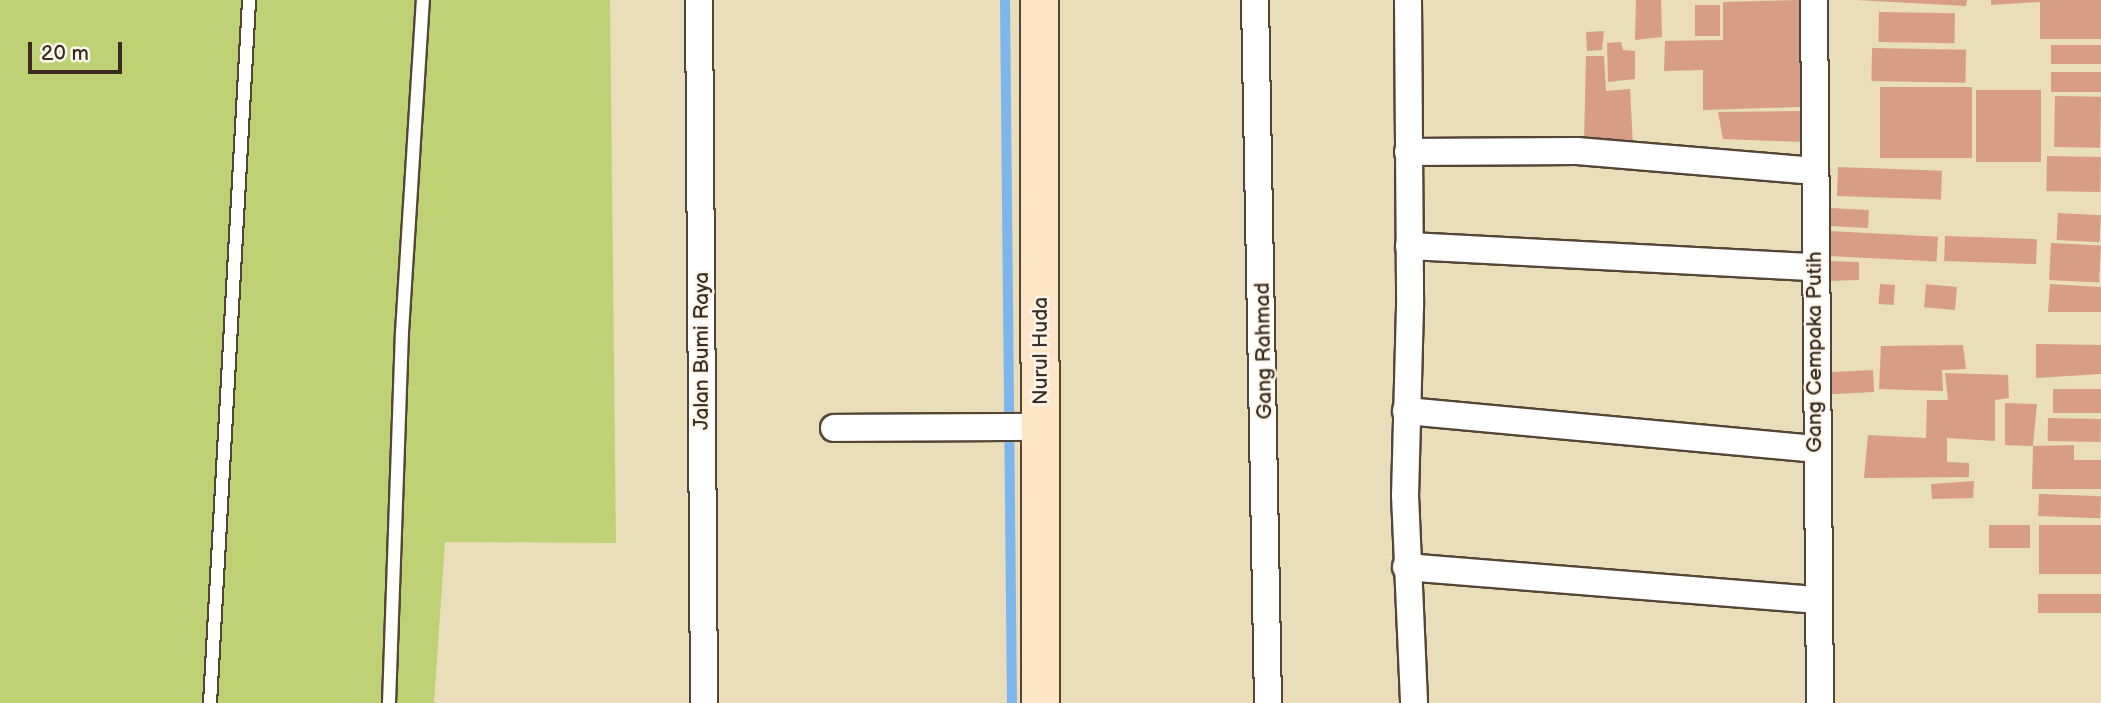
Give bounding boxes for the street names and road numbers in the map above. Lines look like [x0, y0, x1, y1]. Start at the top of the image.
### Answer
street label: Gang Cempaka Putih [1802, 251, 1828, 453]
street label: Jalan Bumi Raya [689, 272, 715, 430]
street label: Gang Rahmad [1250, 282, 1278, 420]
street label: Nurul Huda [1028, 297, 1054, 405]

